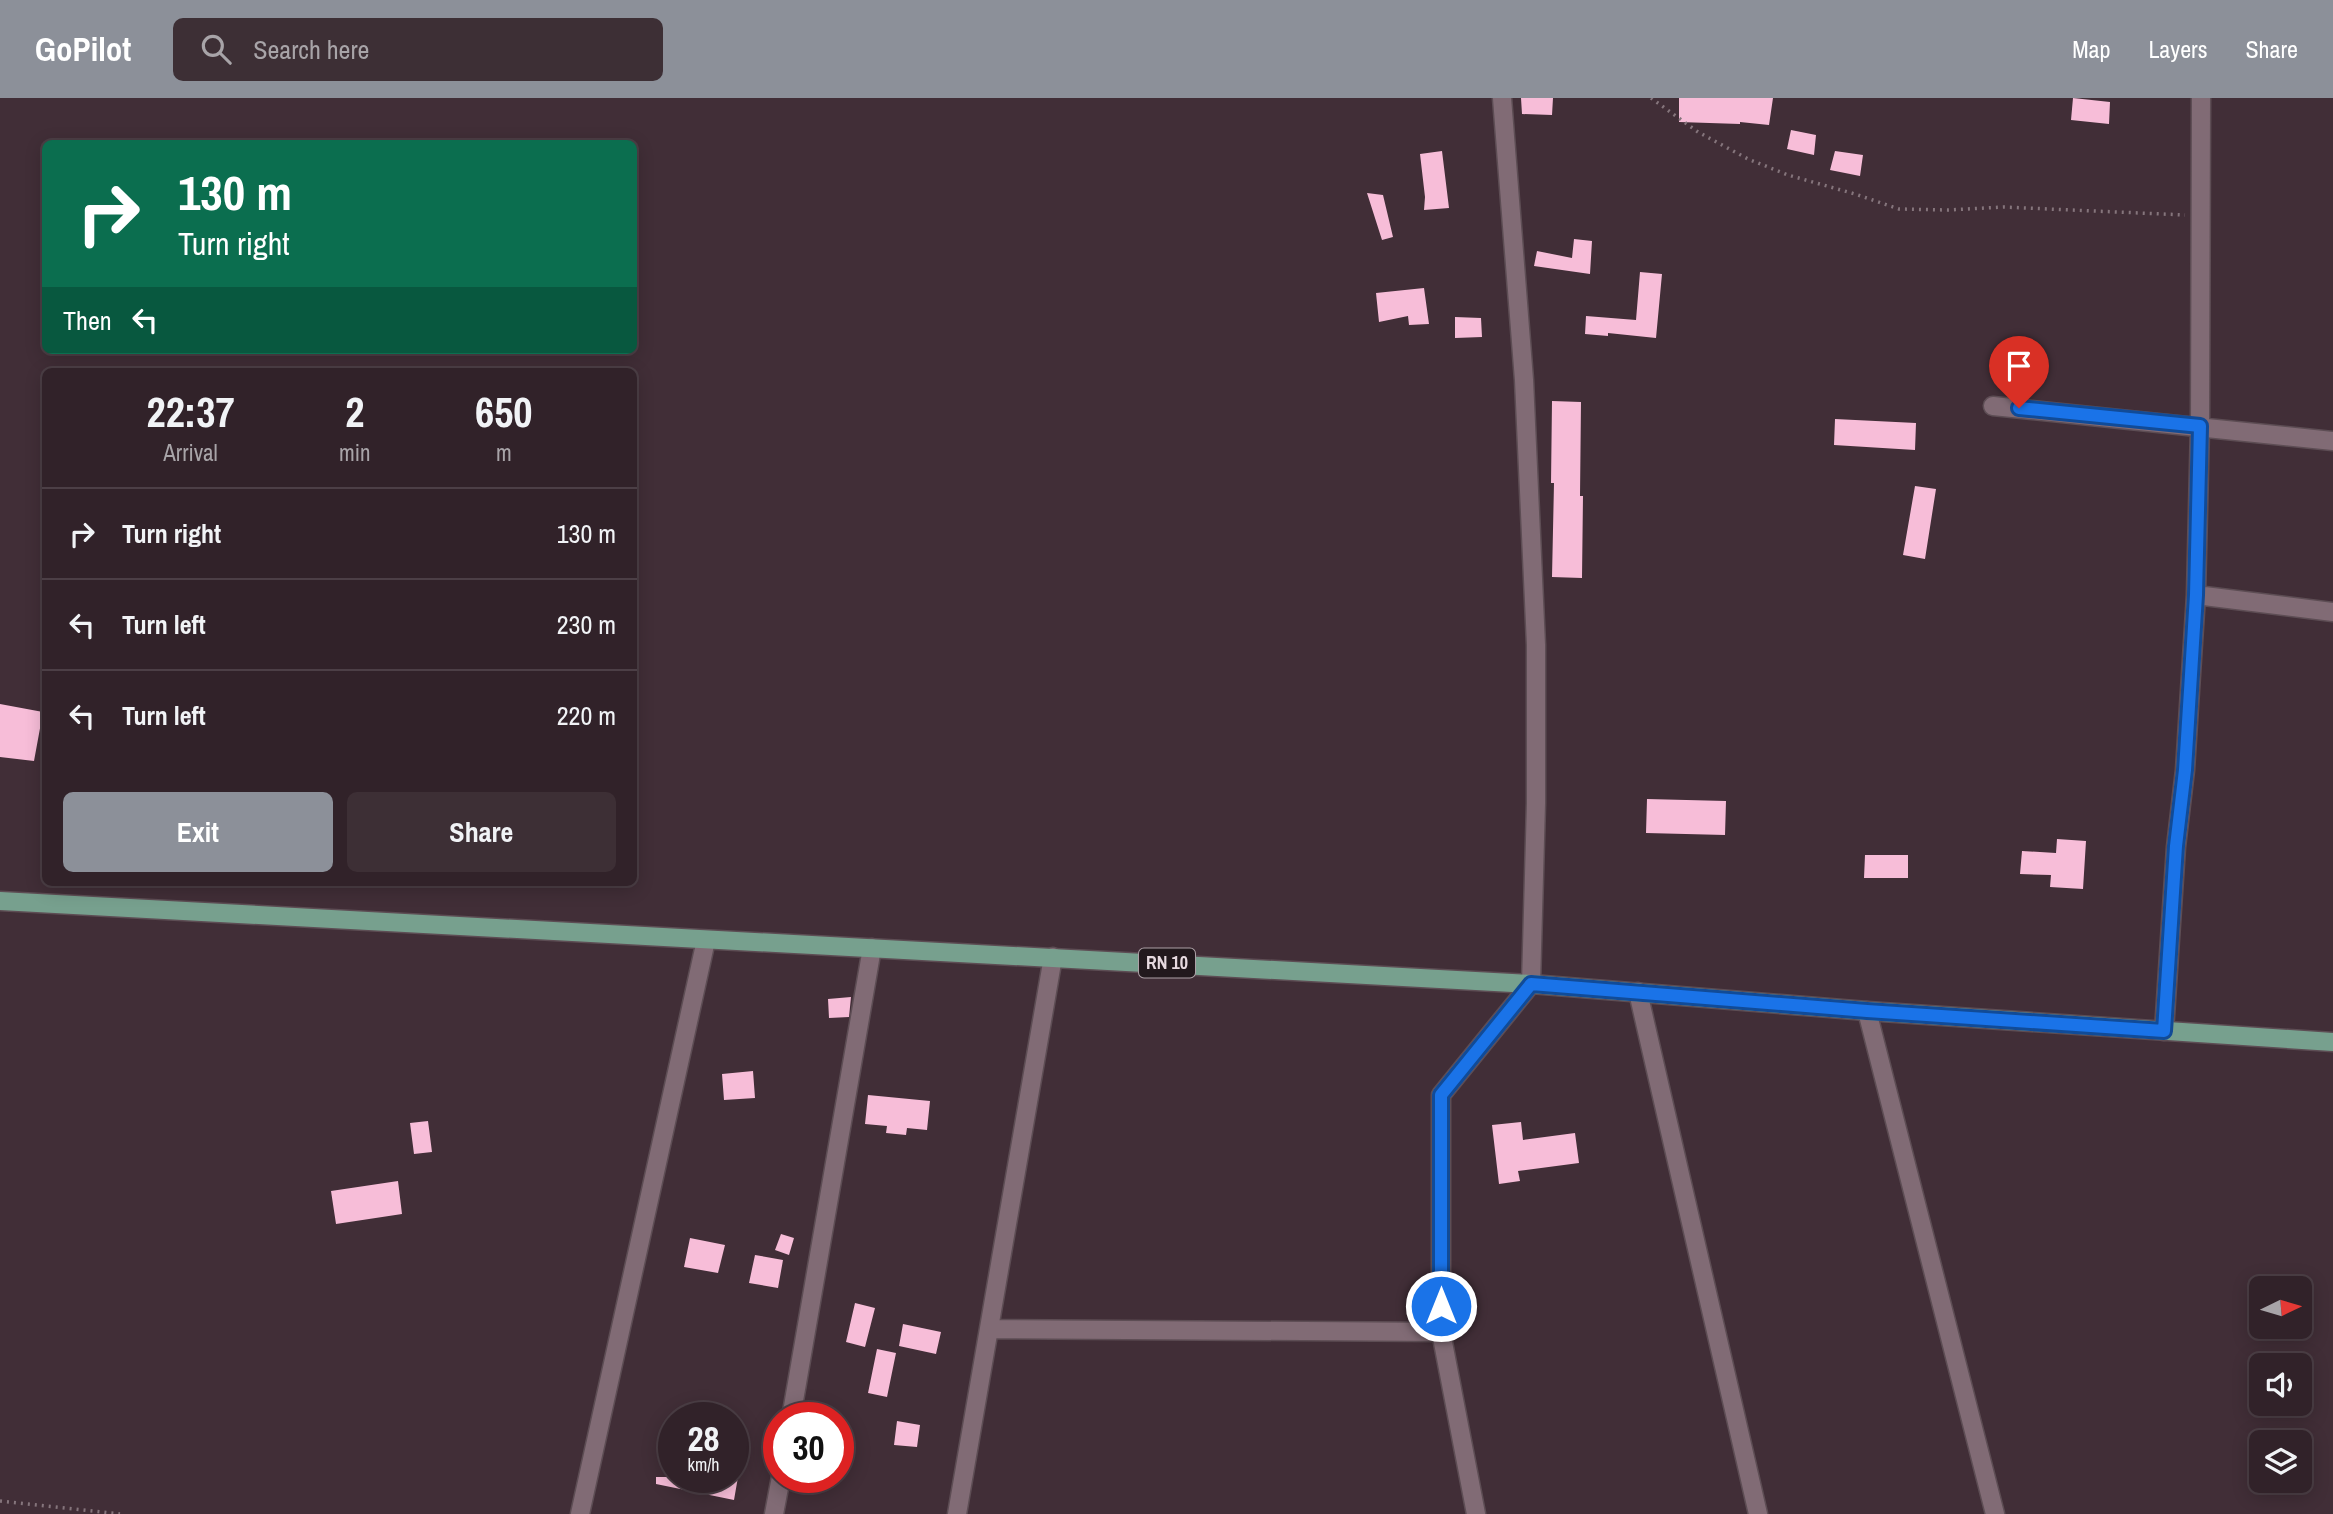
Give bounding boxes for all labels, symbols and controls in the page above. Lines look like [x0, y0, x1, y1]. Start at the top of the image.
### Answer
search box [173, 18, 663, 81]
text: GoPilot [35, 27, 131, 71]
icon: search [197, 30, 235, 68]
text: Search here [253, 32, 369, 67]
text: Map [2072, 33, 2110, 65]
text: Layers [2148, 33, 2207, 65]
text: Share [2245, 33, 2298, 65]
text: 130 m [178, 159, 292, 225]
icon: right [63, 168, 154, 259]
text: Turn right [178, 222, 290, 265]
icon: left [126, 301, 164, 339]
text: Then [63, 303, 112, 338]
pin [1989, 336, 2049, 408]
icon: arrive [2000, 347, 2038, 385]
text: 22:37 [147, 384, 235, 440]
text: 2 [345, 384, 364, 440]
text: 650 [475, 384, 533, 440]
text: Arrival [163, 437, 218, 468]
text: min [339, 437, 371, 468]
text: m [496, 437, 512, 468]
icon: right [63, 515, 101, 553]
text: Turn right [122, 516, 221, 551]
text: 130 m [557, 516, 616, 551]
icon: left [63, 606, 101, 644]
text: Turn left [122, 607, 206, 642]
text: 230 m [557, 607, 616, 642]
icon: left [63, 697, 101, 735]
text: Turn left [122, 698, 206, 733]
text: 220 m [557, 698, 616, 733]
button: Exit [63, 792, 333, 872]
button: Share [347, 792, 616, 872]
road number: RN 10 [1139, 948, 1195, 978]
position arrow [1404, 1269, 1478, 1343]
north arrow [2249, 1276, 2312, 1339]
map controls [2249, 1276, 2312, 1493]
button: sound [2249, 1353, 2312, 1416]
speed limit sign: 30 [763, 1402, 854, 1493]
text: 28 [688, 1415, 719, 1462]
button: layers [2249, 1430, 2312, 1493]
text: km/h [688, 1452, 720, 1477]

